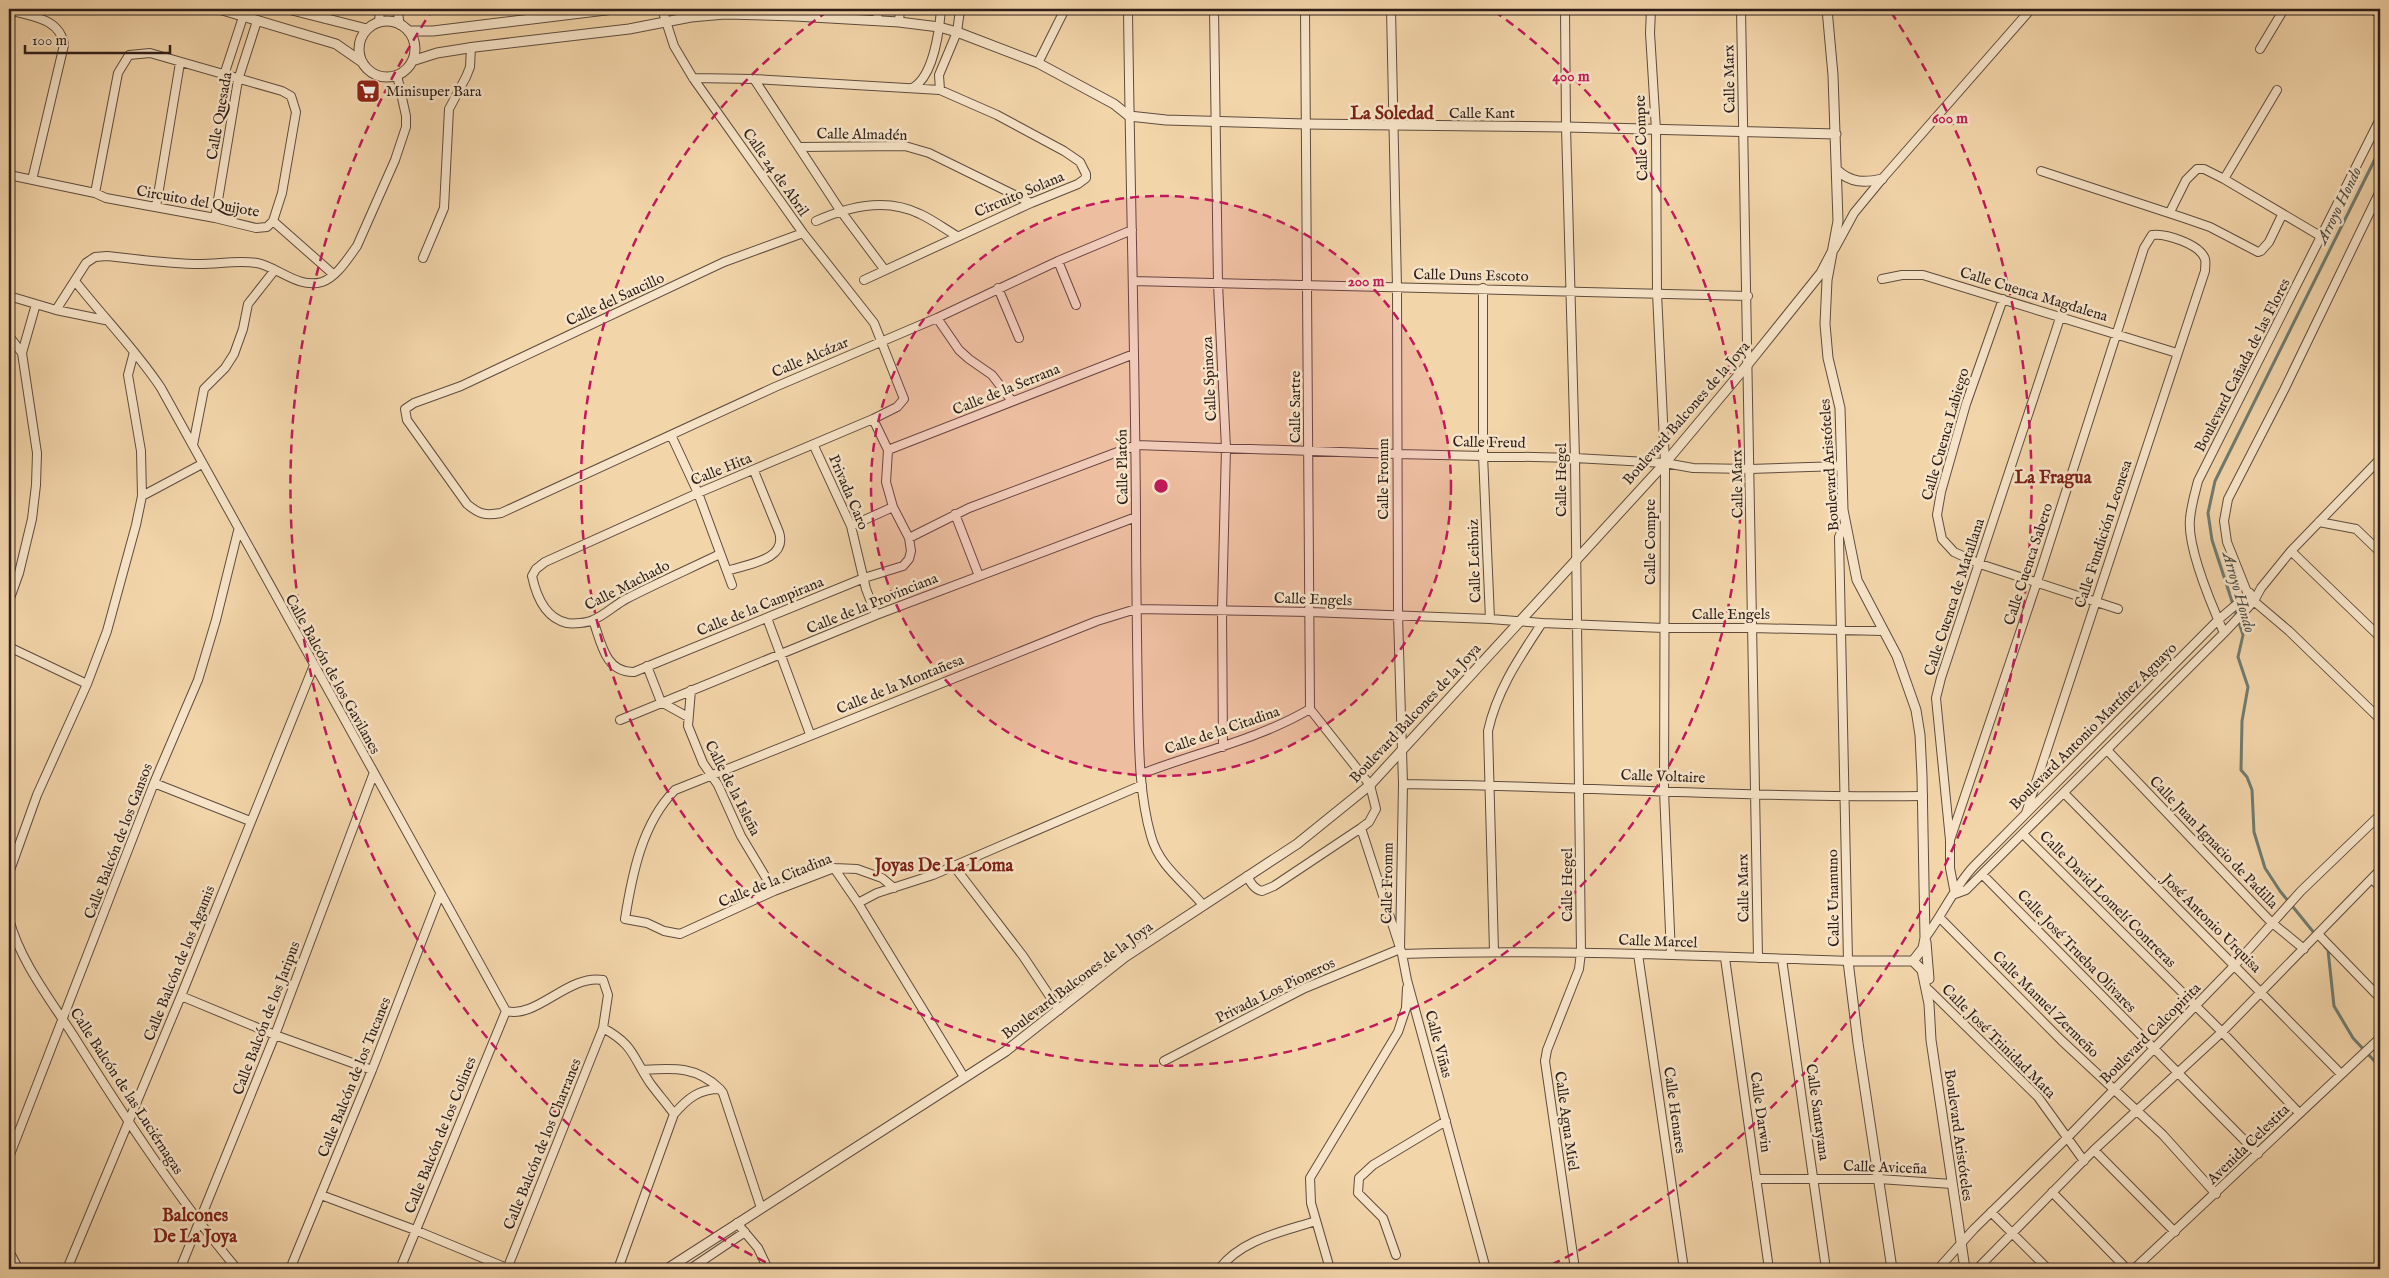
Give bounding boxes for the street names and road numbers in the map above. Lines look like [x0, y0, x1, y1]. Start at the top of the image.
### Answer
street label: Calle Marx [1719, 44, 1740, 114]
street label: Calle Quesada [202, 70, 237, 161]
street label: Calle Compte [1630, 95, 1652, 181]
street label: Calle Kant [1449, 104, 1515, 123]
street label: Calle Almadén [816, 124, 908, 145]
street label: Calle 24 de Abril [738, 125, 813, 221]
street label: Circuito Solana [971, 167, 1067, 222]
street label: Circuito del Quijote [135, 181, 261, 222]
street label: Calle Cuenca Magdalena [1958, 263, 2111, 326]
street label: Calle Duns Escoto [1413, 265, 1529, 286]
street label: Calle del Saucillo [563, 268, 667, 331]
street label: Boulevard Cañada de las Flores [2190, 275, 2295, 455]
street label: Calle Alcázar [769, 333, 852, 382]
street label: Calle Spinoza [1198, 336, 1221, 422]
street label: Boulevard Balcones de la Joya [1619, 337, 1754, 489]
street label: Calle de la Serrana [950, 359, 1063, 420]
street label: Calle Cuenca Labiego [1917, 366, 1974, 503]
street label: Calle Sartre [1286, 371, 1305, 443]
street label: Boulevard Aristóteles [1815, 398, 1844, 532]
street label: Calle Platón [1112, 429, 1133, 505]
street label: Calle Freud [1452, 432, 1527, 453]
street label: Calle Fromm [1374, 438, 1393, 520]
street label: Calle Hegel [1552, 442, 1571, 517]
street label: Calle Hita [688, 448, 755, 490]
street label: Calle Marx [1727, 449, 1748, 519]
street label: Privada Caro [824, 452, 873, 533]
street label: Calle Fundición Leonesa [2071, 457, 2137, 611]
street label: Calle Compte [1641, 499, 1660, 585]
street label: Calle Cuenca Sabero [2000, 500, 2057, 628]
street label: Calle Cuenca de Matallana [1920, 515, 1989, 678]
street label: Calle Leibniz [1464, 519, 1485, 603]
street label: Calle Machado [581, 556, 673, 615]
street label: Calle de la Provinciana [804, 568, 941, 638]
street label: Calle de la Campirana [694, 572, 827, 641]
street label: Calle Engels [1274, 589, 1352, 610]
street label: Calle Balcón de los Gavilanes [281, 591, 385, 758]
street label: Calle Engels [1692, 605, 1770, 624]
street label: Boulevard Balcones de la Joya [1346, 639, 1486, 787]
street label: Boulevard Antonio Martínez Aguayo [2006, 639, 2181, 814]
street label: Calle de la Montañesa [834, 650, 967, 719]
street label: Calle de la Citadina [1162, 702, 1283, 759]
street label: Calle de la Isleña [700, 737, 765, 840]
street label: Calle Balcón de los Gansos [80, 760, 157, 922]
street label: Calle Voltaire [1620, 766, 1706, 787]
street label: Calle Juan Ignacio de Padilla [2145, 772, 2282, 913]
street label: Calle David Lomelí Contreras [2035, 827, 2180, 972]
street label: Calle Fromm [1377, 842, 1398, 924]
street label: Calle Hegel [1558, 847, 1577, 922]
street label: Calle de la Citadina [716, 849, 835, 912]
street label: Calle Unamuno [1823, 849, 1844, 947]
street label: Calle Marx [1733, 853, 1754, 923]
street label: José Antonio Urquisa [2157, 868, 2266, 977]
street label: Calle Balcón de los Agamis [140, 883, 219, 1044]
street label: Calle José Trueba Olivares [2013, 886, 2140, 1017]
street label: Boulevard Balcones de la Joya [998, 917, 1157, 1043]
street label: Calle Marcel [1618, 931, 1699, 952]
street label: Calle Balcón de los Jaripus [228, 939, 305, 1098]
street label: Calle Manuel Zermeño [1988, 947, 2103, 1062]
street label: Privada Los Pioneros [1212, 953, 1338, 1028]
street label: Boulevard Calcopirita [2096, 978, 2205, 1088]
street label: Calle José Trinidad Mata [1937, 980, 2060, 1103]
street label: Calle Balcón de los Tucanes [314, 994, 395, 1160]
street label: Calle Balcón de las Luciérnagas [66, 1004, 188, 1178]
street label: Calle Viñas [1420, 1008, 1457, 1080]
street label: Calle Balcón de los Colines [400, 1054, 481, 1216]
street label: Calle Balcón de los Charranes [499, 1056, 586, 1233]
street label: Calle Santayana [1801, 1063, 1834, 1162]
street label: Calle Henares [1659, 1066, 1690, 1155]
street label: Boulevard Aristóteles [1940, 1068, 1977, 1202]
street label: Calle Agua Miel [1550, 1070, 1583, 1173]
street label: Calle Darwin [1745, 1070, 1776, 1154]
street label: Avenida Celestita [2202, 1100, 2294, 1189]
street label: Calle Aviceña [1843, 1157, 1928, 1178]

